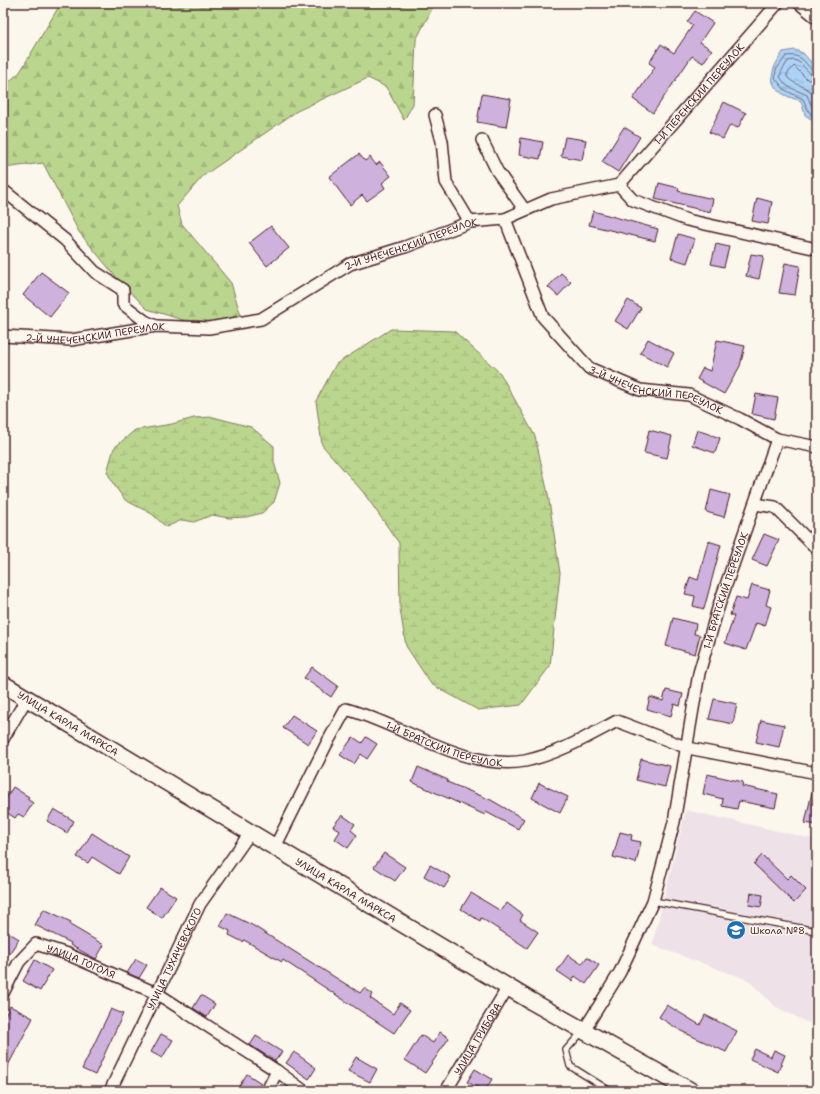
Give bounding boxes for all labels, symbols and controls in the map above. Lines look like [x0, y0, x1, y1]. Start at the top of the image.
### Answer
street label: 1-Й ПЕРЕНСКИЙ ПЕРЕУЛОК [651, 40, 747, 148]
street label: 2-Й УНЕЧЕНСКИЙ ПЕРЕУЛОК [342, 215, 479, 273]
street label: 2-Й УНЕЧЕНСКИЙ ПЕРЕУЛОК [25, 320, 166, 347]
street label: 3-Й УНЕЧЕНСКИЙ ПЕРЕУЛОК [587, 363, 726, 417]
street label: 1-Й БРАТСКИЙ ПЕРЕУЛОК [700, 530, 751, 651]
street label: УЛИЦА КАРЛА МАРКСА [15, 688, 121, 759]
street label: 1-Й БРАТСКИЙ ПЕРЕУЛОК [384, 718, 504, 770]
street label: УЛИЦА КАРЛА МАРКСА [293, 855, 399, 926]
street label: УЛИЦА ТУХАЧЕВСКОГО [144, 905, 204, 1012]
school or university icon: Школа №8 [725, 919, 747, 941]
place label: Школа №8 [750, 924, 805, 937]
street label: УЛИЦА ГОГОЛЯ [45, 942, 117, 982]
street label: УЛИЦА ГРИБОВА [451, 1000, 504, 1077]

